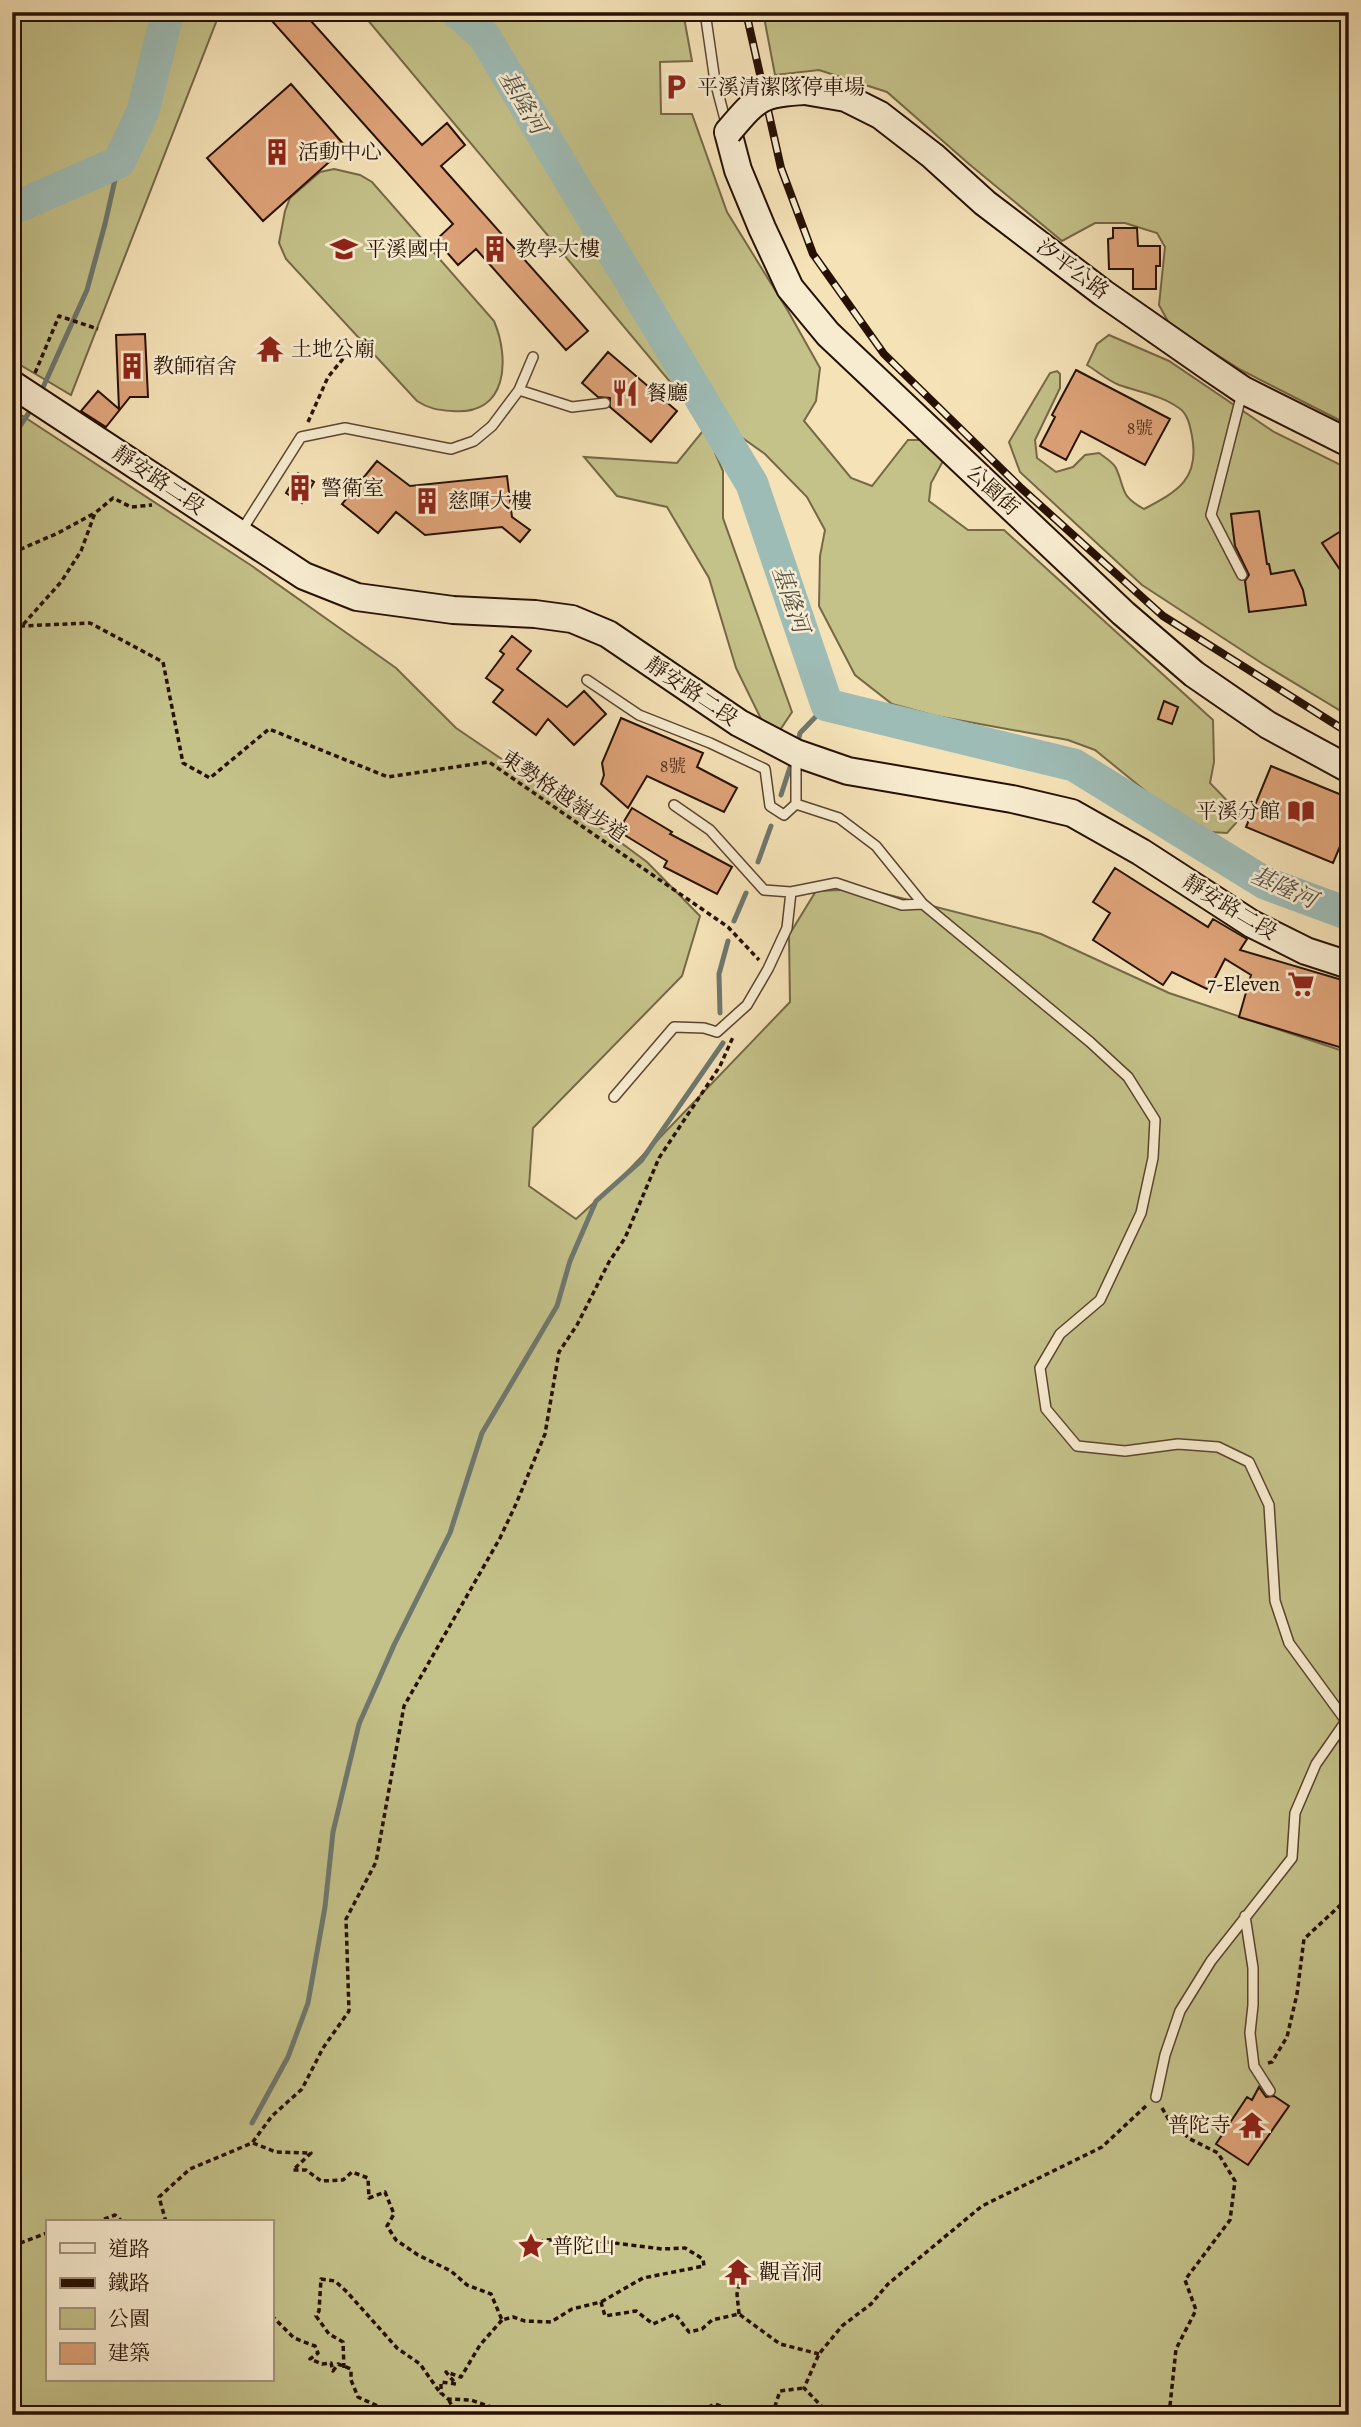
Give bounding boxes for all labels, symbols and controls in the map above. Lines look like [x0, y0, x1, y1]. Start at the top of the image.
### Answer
water label: 基隆河 [492, 65, 556, 143]
parking icon: 平溪清潔隊停車場 [661, 72, 691, 102]
place label: 平溪清潔隊停車場 [697, 73, 865, 101]
building icon: 活動中心 [262, 137, 292, 167]
place label: 活動中心 [298, 138, 382, 166]
street label: 汐平公路 [1031, 233, 1115, 305]
school or university icon: 平溪國中 [329, 234, 359, 264]
building icon: 教學大樓 [480, 234, 510, 264]
place label: 平溪國中 [365, 235, 449, 263]
place label: 教學大樓 [516, 235, 600, 263]
temple icon: 土地公廟 [255, 334, 285, 364]
place label: 土地公廟 [291, 335, 375, 363]
building icon: 教師宿舍 [117, 351, 147, 381]
place label: 教師宿舍 [153, 352, 237, 380]
restaurant icon: 餐廳 [610, 378, 640, 408]
place label: 餐廳 [646, 379, 688, 407]
house number: 8號 [1127, 416, 1153, 440]
street label: 靜安路二段 [108, 439, 210, 521]
street label: 公園街 [960, 458, 1026, 522]
building icon: 警衛室 [285, 473, 315, 503]
place label: 警衛室 [321, 474, 384, 502]
building icon: 慈暉大樓 [412, 486, 442, 516]
place label: 慈暉大樓 [448, 487, 532, 515]
water label: 基隆河 [765, 561, 818, 641]
street label: 靜安路二段 [641, 650, 743, 732]
street label: 東勢格越嶺步道 [495, 743, 633, 849]
house number: 8號 [660, 754, 686, 778]
library icon: 平溪分館 [1286, 796, 1316, 826]
place label: 平溪分館 [1196, 797, 1280, 825]
water label: 基隆河 [1246, 859, 1325, 917]
street label: 靜安路二段 [1178, 868, 1282, 946]
supermarket icon: 7-Eleven [1286, 969, 1316, 999]
place label: 7-Eleven [1207, 970, 1280, 998]
temple icon: 普陀寺 [1237, 2110, 1267, 2140]
place label: 普陀寺 [1168, 2111, 1231, 2139]
legend [46, 2220, 273, 2382]
place icon: 普陀山 [516, 2231, 546, 2261]
place label: 普陀山 [552, 2232, 615, 2260]
text: 道路 [108, 2235, 150, 2263]
temple icon: 觀音洞 [723, 2257, 753, 2287]
place label: 觀音洞 [759, 2258, 822, 2286]
text: 鐵路 [108, 2269, 150, 2297]
text: 公園 [108, 2305, 150, 2333]
text: 建築 [108, 2339, 150, 2367]

